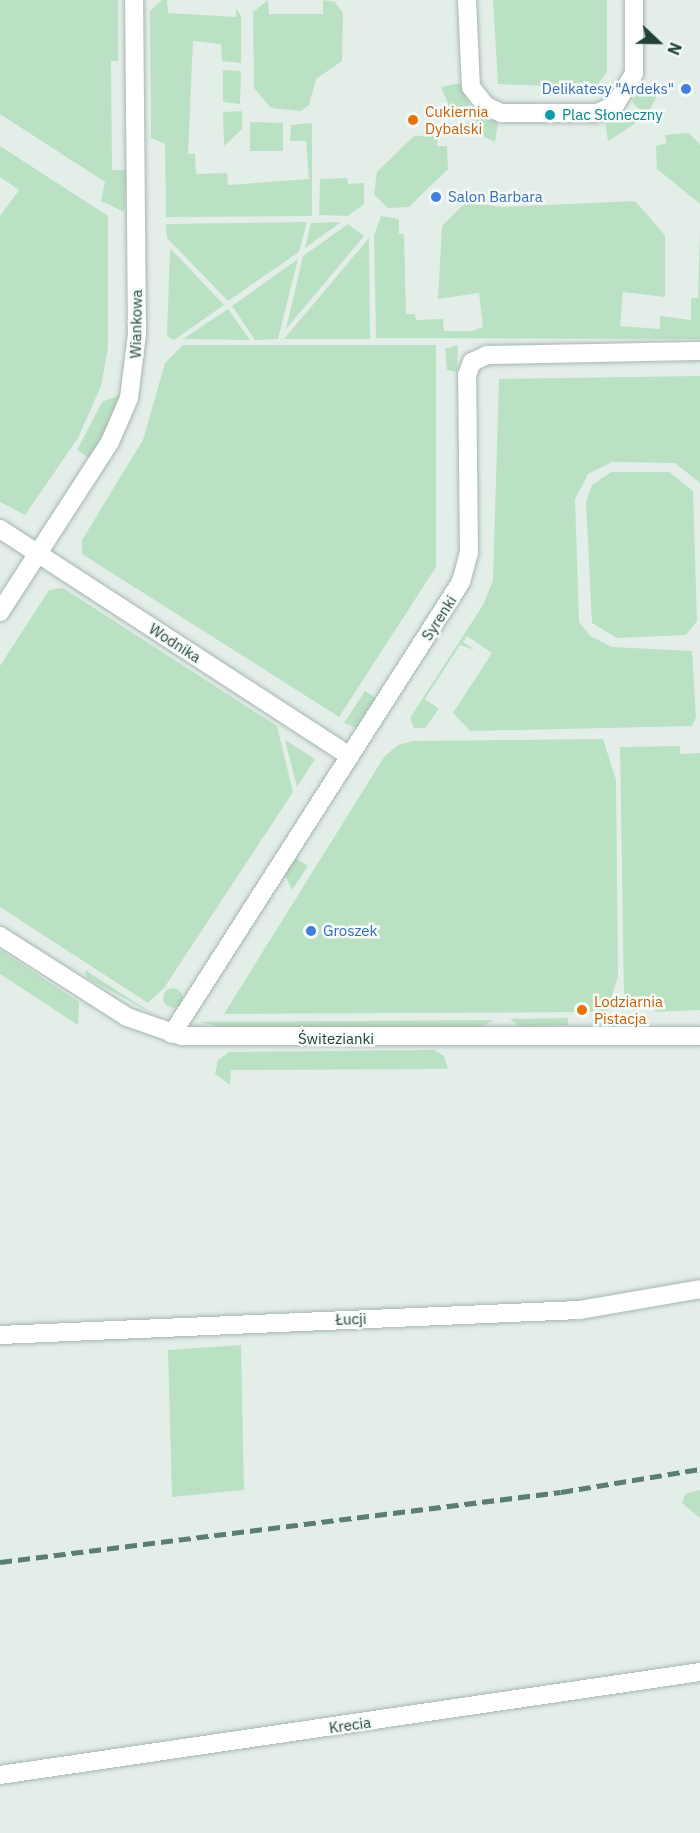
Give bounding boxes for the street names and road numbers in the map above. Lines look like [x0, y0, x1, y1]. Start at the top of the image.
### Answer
street label: Wiankowa [126, 289, 146, 359]
street label: Syrenki [418, 592, 460, 644]
street label: Wodnika [146, 620, 204, 666]
street label: Świtezianki [298, 1030, 374, 1048]
street label: Łucji [335, 1309, 367, 1329]
street label: Krecia [328, 1713, 372, 1737]

